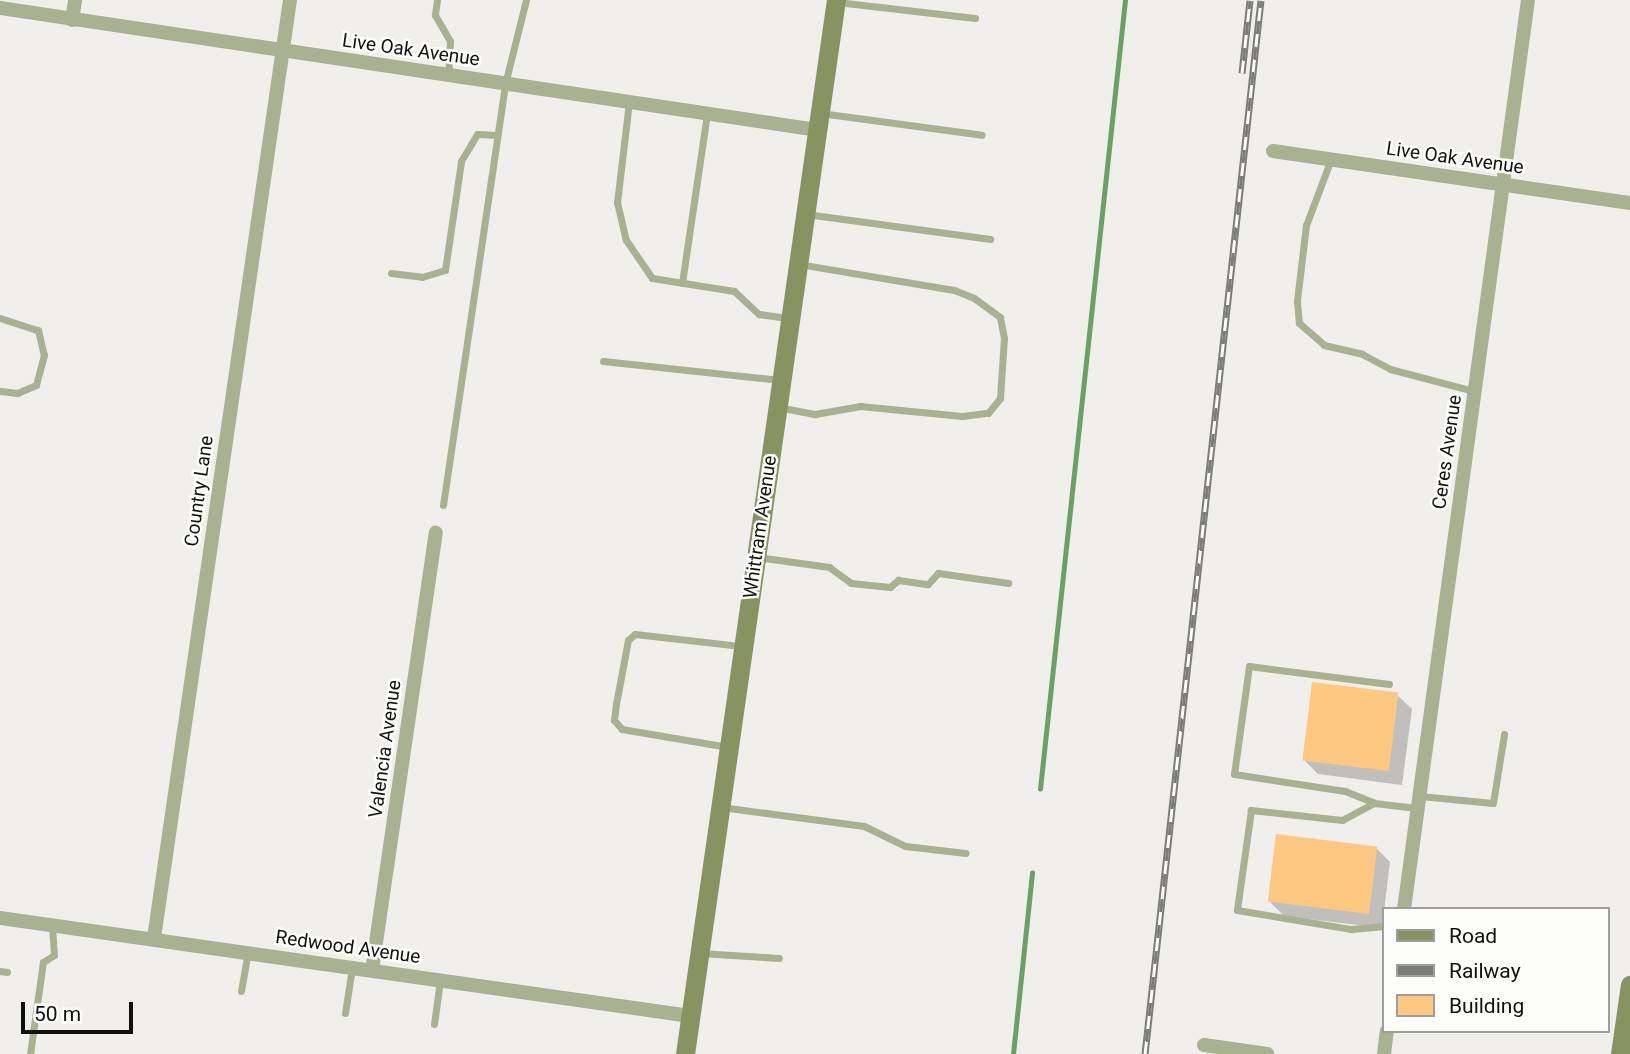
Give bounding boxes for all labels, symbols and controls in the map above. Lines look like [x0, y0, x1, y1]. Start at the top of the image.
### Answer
street label: Live Oak Avenue [341, 29, 481, 71]
street label: Live Oak Avenue [1385, 137, 1525, 179]
street label: Ceres Avenue [1428, 393, 1466, 511]
street label: Country Lane [180, 434, 218, 548]
street label: Whittram Avenue [739, 454, 781, 600]
street label: Valencia Avenue [364, 679, 406, 819]
legend [1382, 907, 1609, 1033]
text: Road [1449, 924, 1497, 948]
street label: Redwood Avenue [274, 926, 422, 968]
text: Railway [1449, 959, 1521, 983]
scale bar [24, 988, 136, 1032]
text: Building [1449, 994, 1524, 1018]
text: 50 m [34, 1002, 81, 1026]

